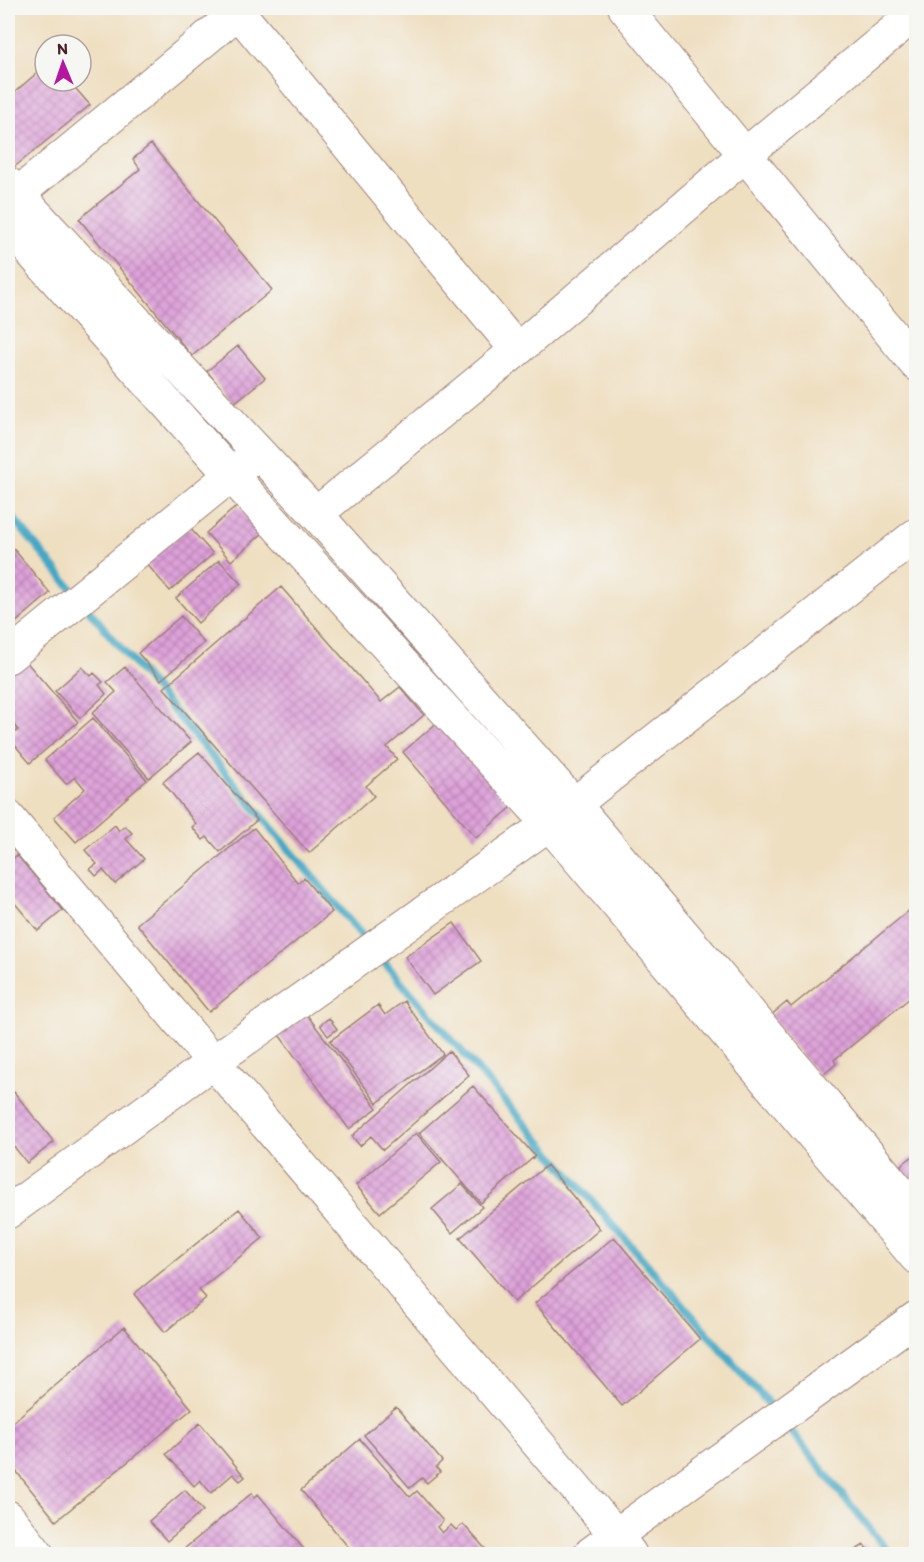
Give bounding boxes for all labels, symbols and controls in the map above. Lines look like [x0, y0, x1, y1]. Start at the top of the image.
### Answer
north arrow [33, 33, 93, 93]
text: N [57, 39, 68, 58]

